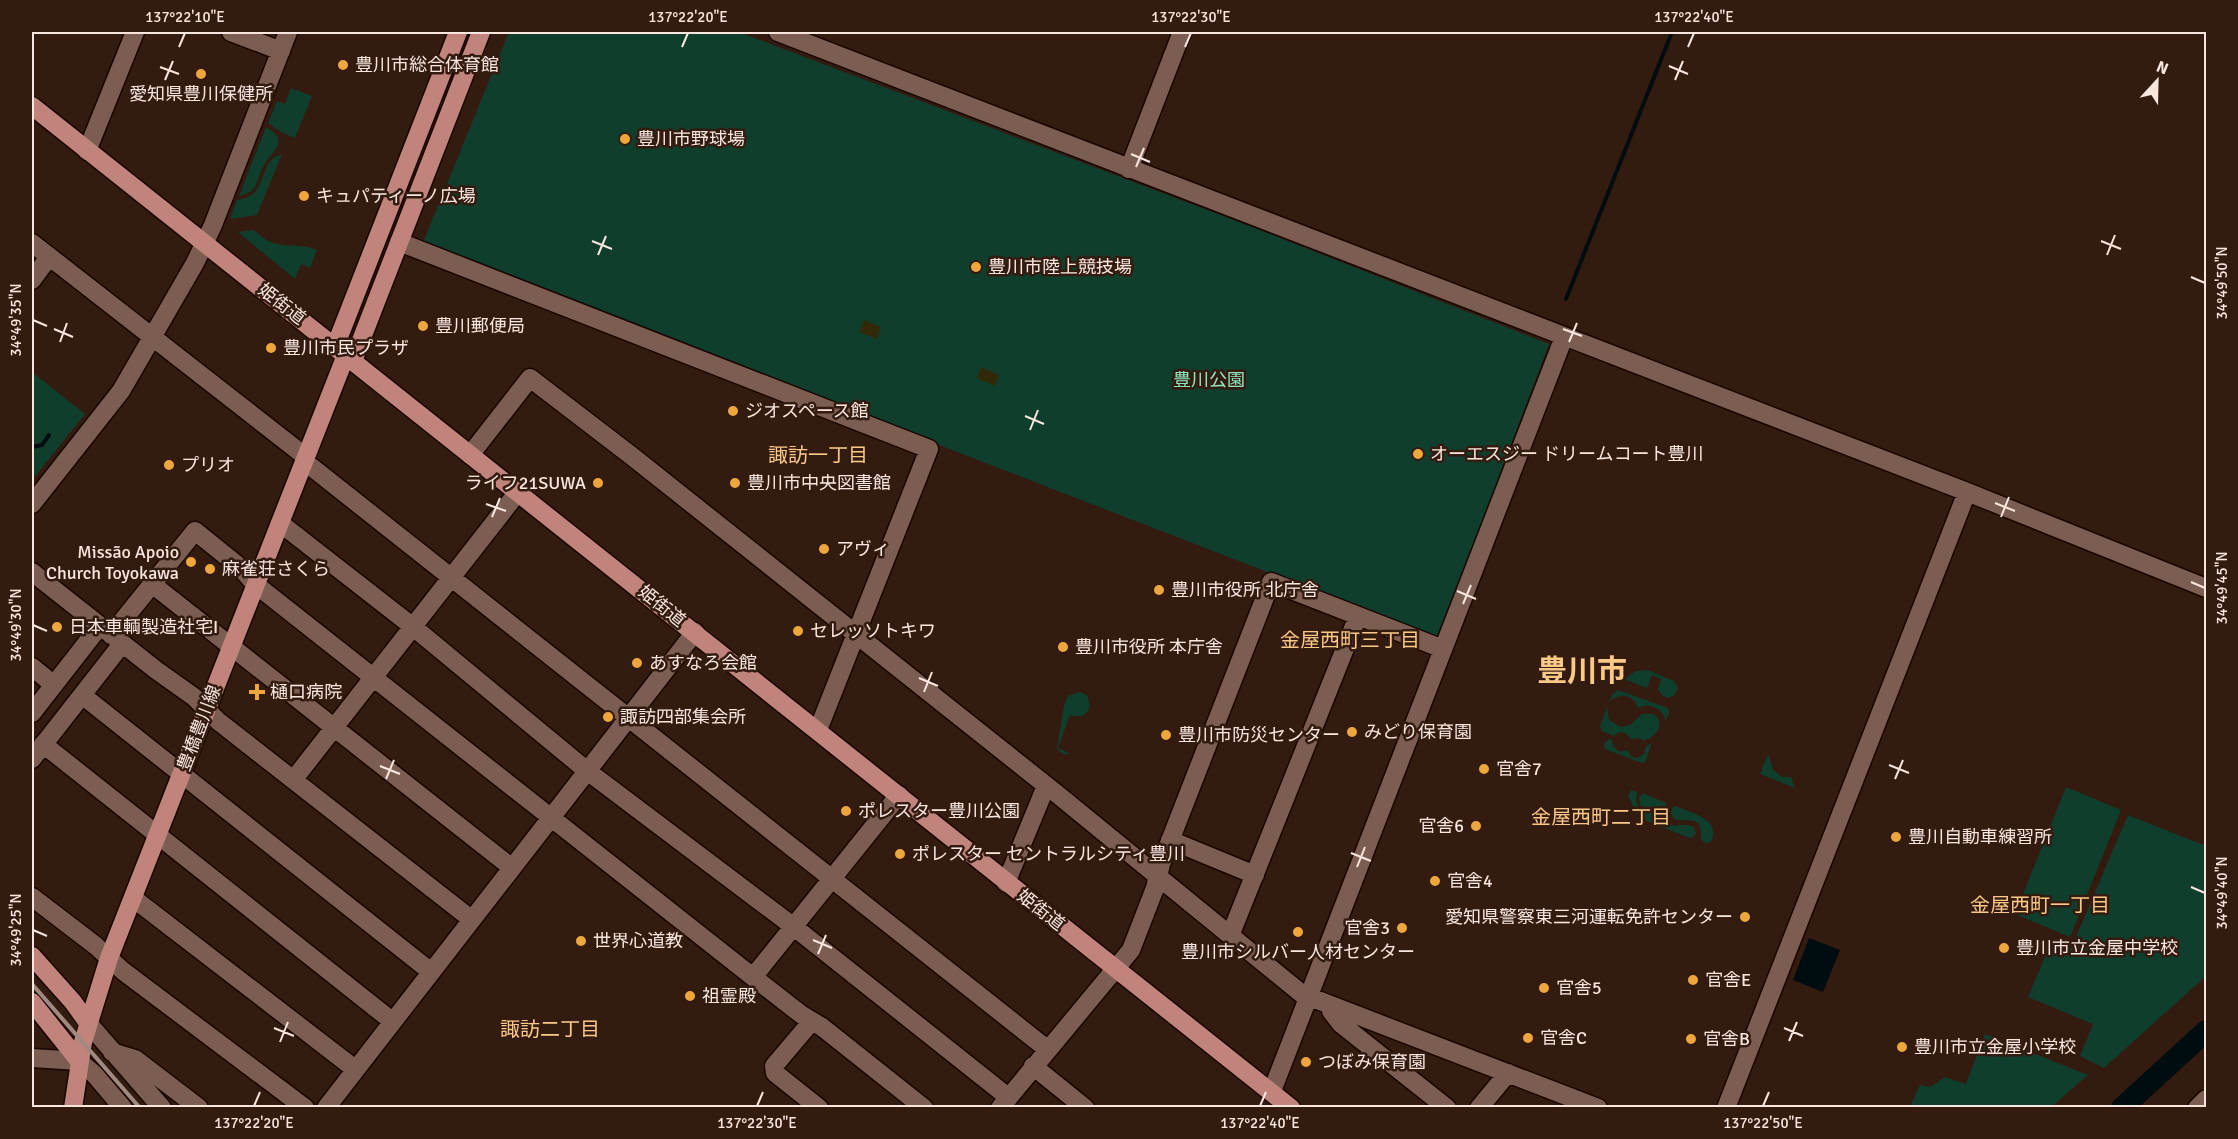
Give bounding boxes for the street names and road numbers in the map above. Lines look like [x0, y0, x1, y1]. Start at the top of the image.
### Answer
street label: 姫街道 [254, 279, 310, 329]
street label: 姫街道 [634, 580, 690, 632]
street label: 豊橋豊川線 [173, 682, 225, 774]
street label: 姫街道 [1013, 885, 1069, 935]

